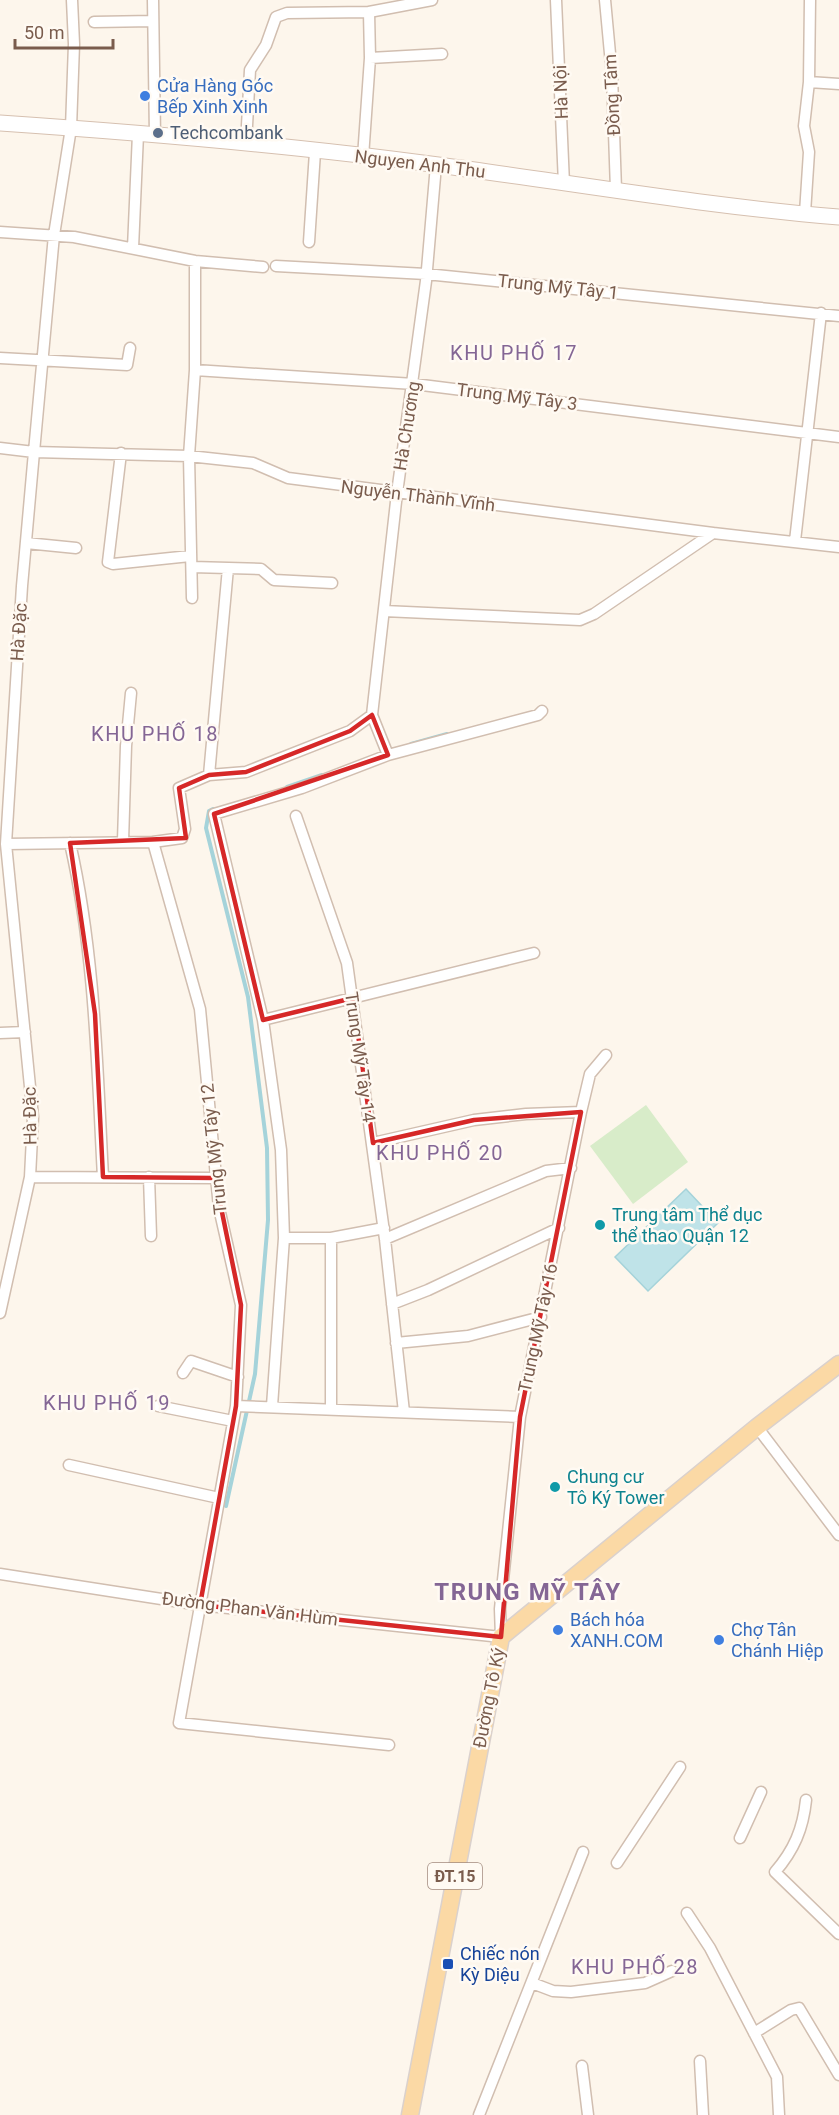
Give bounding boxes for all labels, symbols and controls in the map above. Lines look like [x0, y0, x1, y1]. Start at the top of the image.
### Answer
scale bar [15, 12, 112, 50]
text: 50 m [24, 22, 64, 43]
street label: Đồng Tâm [599, 54, 624, 136]
street label: Hà Nội [549, 64, 572, 120]
place label: Cửa Hàng Góc Bếp Xinh Xinh [157, 75, 273, 117]
marker: Cửa Hàng Góc Bếp Xinh Xinh [138, 89, 152, 103]
place label: Techcombank [170, 122, 284, 143]
marker: Techcombank [151, 126, 165, 140]
street label: Nguyen Anh Thu [354, 145, 487, 182]
street label: Trung Mỹ Tây 1 [497, 270, 620, 303]
district label: KHU PHỐ 17 [450, 340, 578, 365]
street label: Trung Mỹ Tây 3 [455, 379, 579, 414]
street label: Hà Chương [389, 380, 424, 472]
street label: Nguyễn Thành Vĩnh [340, 476, 496, 515]
street label: Hà Đặc [6, 602, 31, 662]
district label: KHU PHỐ 18 [91, 721, 219, 746]
street label: Trung Mỹ Tây 14 [341, 990, 380, 1124]
street label: Trung Mỹ Tây 12 [196, 1083, 231, 1216]
street label: Hà Đặc [18, 1087, 41, 1145]
district label: KHU PHỐ 20 [376, 1140, 504, 1165]
place label: Trung tâm Thể dục thể thao Quận 12 [612, 1204, 762, 1246]
marker: Trung tâm Thể dục thể thao Quận 12 [593, 1218, 607, 1232]
street label: Trung Mỹ Tây 16 [514, 1261, 561, 1394]
district label: KHU PHỐ 19 [43, 1390, 171, 1415]
place label: Chung cư Tô Ký Tower [567, 1466, 664, 1508]
marker: Chung cư Tô Ký Tower [548, 1480, 562, 1494]
district label: TRUNG MỸ TÂY [434, 1578, 622, 1606]
street label: Đường Phan Văn Hùm [161, 1587, 339, 1630]
place label: Bách hóa XANH.COM [570, 1609, 663, 1651]
place label: Chợ Tân Chánh Hiệp [731, 1619, 824, 1661]
marker: Bách hóa XANH.COM [551, 1623, 565, 1637]
marker: Chợ Tân Chánh Hiệp [712, 1633, 726, 1647]
street label: Đường Tô Ký [468, 1646, 509, 1750]
road number: ĐT.15 [428, 1863, 482, 1889]
place label: Chiếc nón Kỳ Diệu [460, 1943, 540, 1985]
district label: KHU PHỐ 28 [571, 1954, 699, 1979]
marker: Chiếc nón Kỳ Diệu [441, 1957, 455, 1971]

